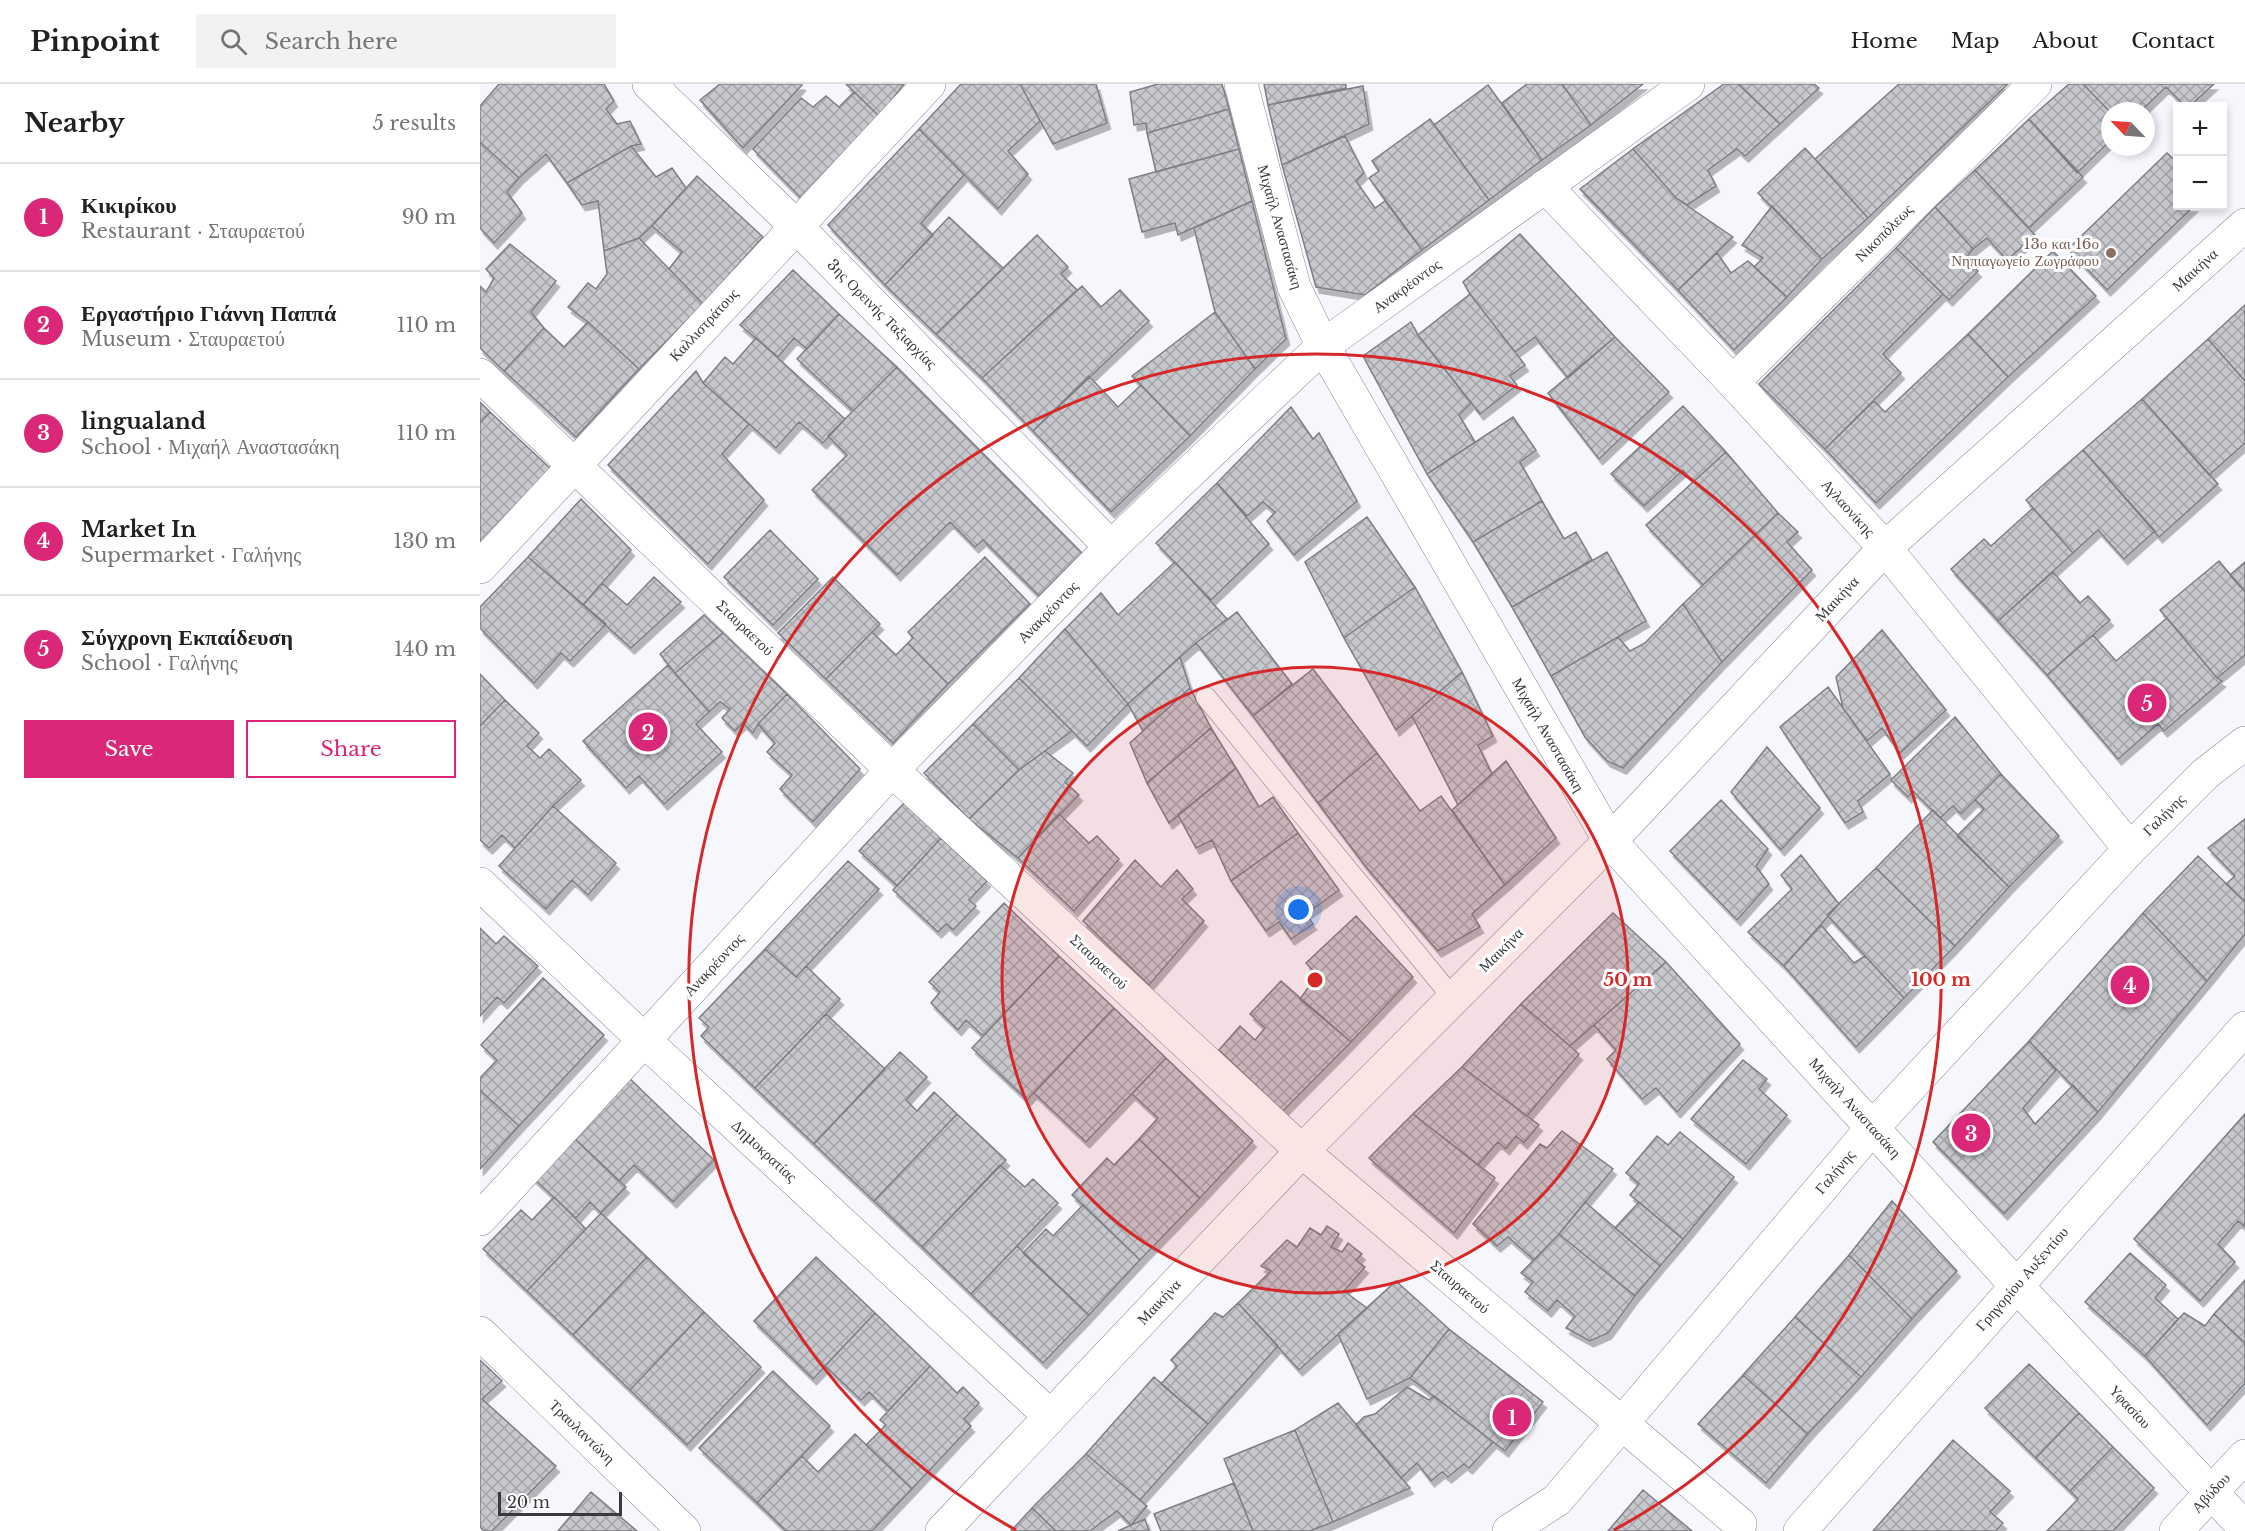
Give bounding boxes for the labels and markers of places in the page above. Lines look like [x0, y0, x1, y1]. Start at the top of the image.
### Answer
place label: 13ο και 16ο Νηπιαγωγείο Ζωγράφου [1951, 234, 2099, 270]
marker: 13ο και 16ο Νηπιαγωγείο Ζωγράφου [2104, 246, 2118, 260]
pin: 5 [2128, 680, 2166, 726]
pin: 2 [628, 710, 668, 754]
pin: 4 [2110, 962, 2150, 1008]
centre of rings [1305, 970, 1325, 990]
pin: 3 [1952, 1110, 1990, 1156]
pin: 1 [1492, 1394, 1532, 1440]

